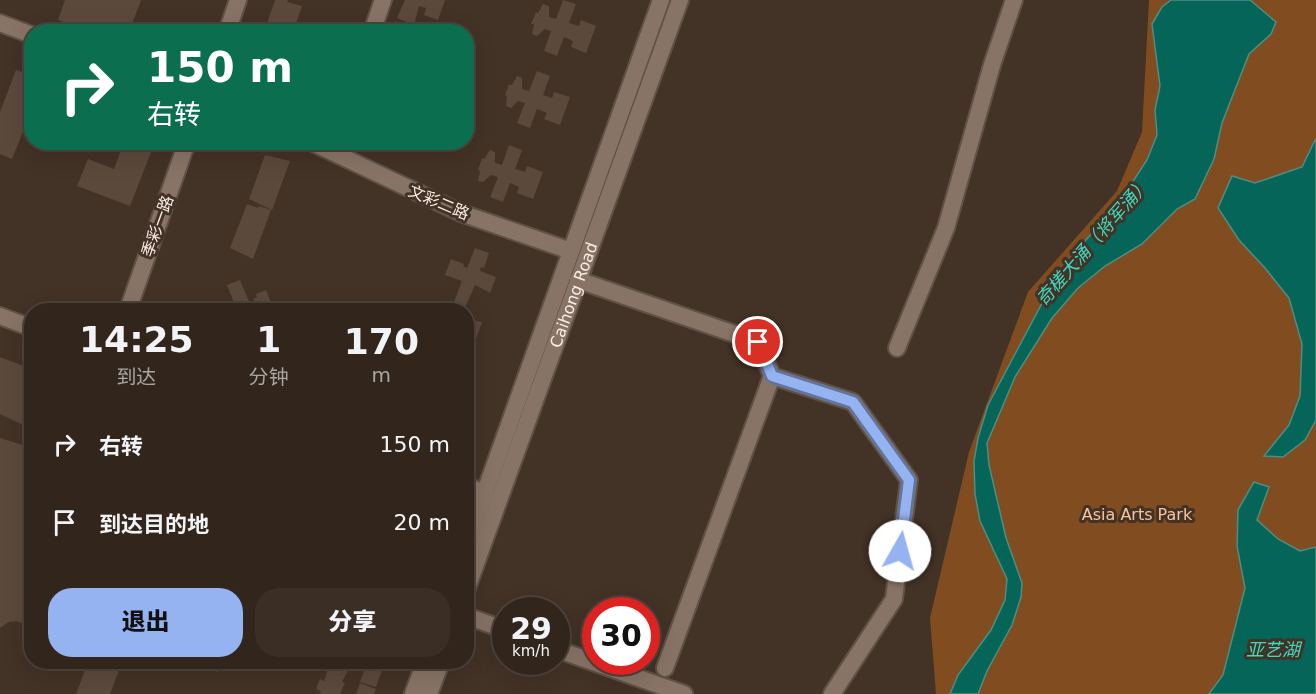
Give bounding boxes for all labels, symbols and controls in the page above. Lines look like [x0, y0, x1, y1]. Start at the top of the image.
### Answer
text: 150 m [147, 43, 293, 92]
icon: right [48, 48, 126, 126]
text: 右转 [147, 99, 201, 130]
water label: 奇槎大涌（将军涌） [1032, 174, 1154, 310]
street label: 文彩二路 [406, 181, 472, 224]
street label: 季彩一路 [138, 193, 177, 259]
street label: Caihong Road [546, 240, 602, 350]
pin [732, 316, 783, 367]
text: 14:25 [79, 319, 194, 360]
text: 1 [256, 319, 281, 360]
text: 170 [344, 321, 419, 362]
icon: arrive [741, 325, 774, 358]
text: m [372, 363, 391, 387]
text: 到达 [116, 365, 156, 389]
text: 分钟 [249, 365, 289, 389]
icon: right [48, 428, 81, 461]
text: 150 m [380, 432, 450, 457]
text: 右转 [99, 434, 143, 459]
park label: Asia Arts Park [1082, 505, 1193, 524]
icon: arrive [48, 506, 81, 539]
text: 20 m [394, 510, 450, 535]
text: 到达目的地 [99, 512, 209, 537]
position arrow [868, 519, 932, 583]
button: 退出 [48, 588, 243, 657]
button: 分享 [255, 588, 450, 657]
speed limit sign: 30 [582, 597, 660, 675]
text: 29 [510, 611, 552, 646]
water label: 亚艺湖 [1246, 639, 1303, 660]
text: km/h [512, 642, 550, 660]

